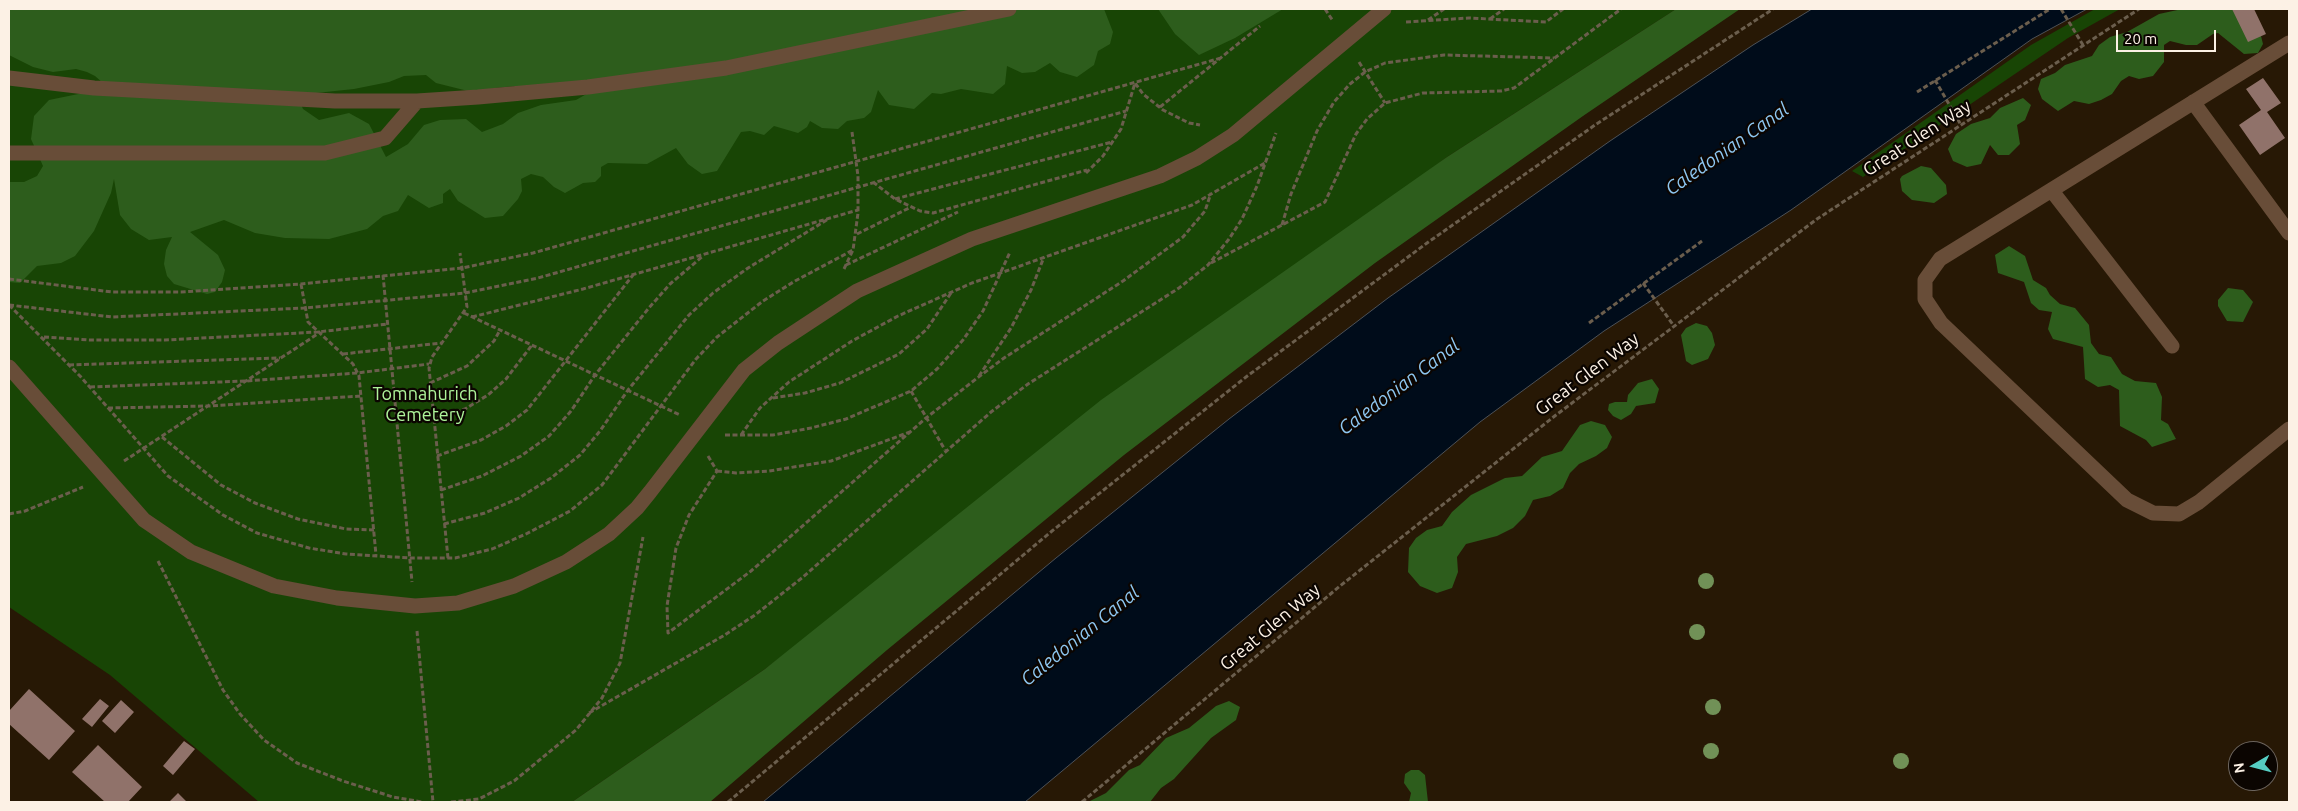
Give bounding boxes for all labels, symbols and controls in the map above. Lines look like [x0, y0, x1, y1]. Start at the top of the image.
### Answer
scale bar [2118, 20, 2218, 52]
text: 20 m [2124, 30, 2157, 47]
street label: Great Glen Way [1859, 95, 1975, 181]
water label: Caledonian Canal [1661, 98, 1793, 200]
street label: Great Glen Way [1531, 328, 1643, 420]
water label: Caledonian Canal [1334, 334, 1464, 440]
park label: Tomnahurich Cemetery [372, 383, 478, 426]
street label: Great Glen Way [1215, 579, 1325, 675]
water label: Caledonian Canal [1016, 581, 1144, 691]
north arrow [2228, 741, 2278, 791]
text: N [2230, 762, 2248, 774]

